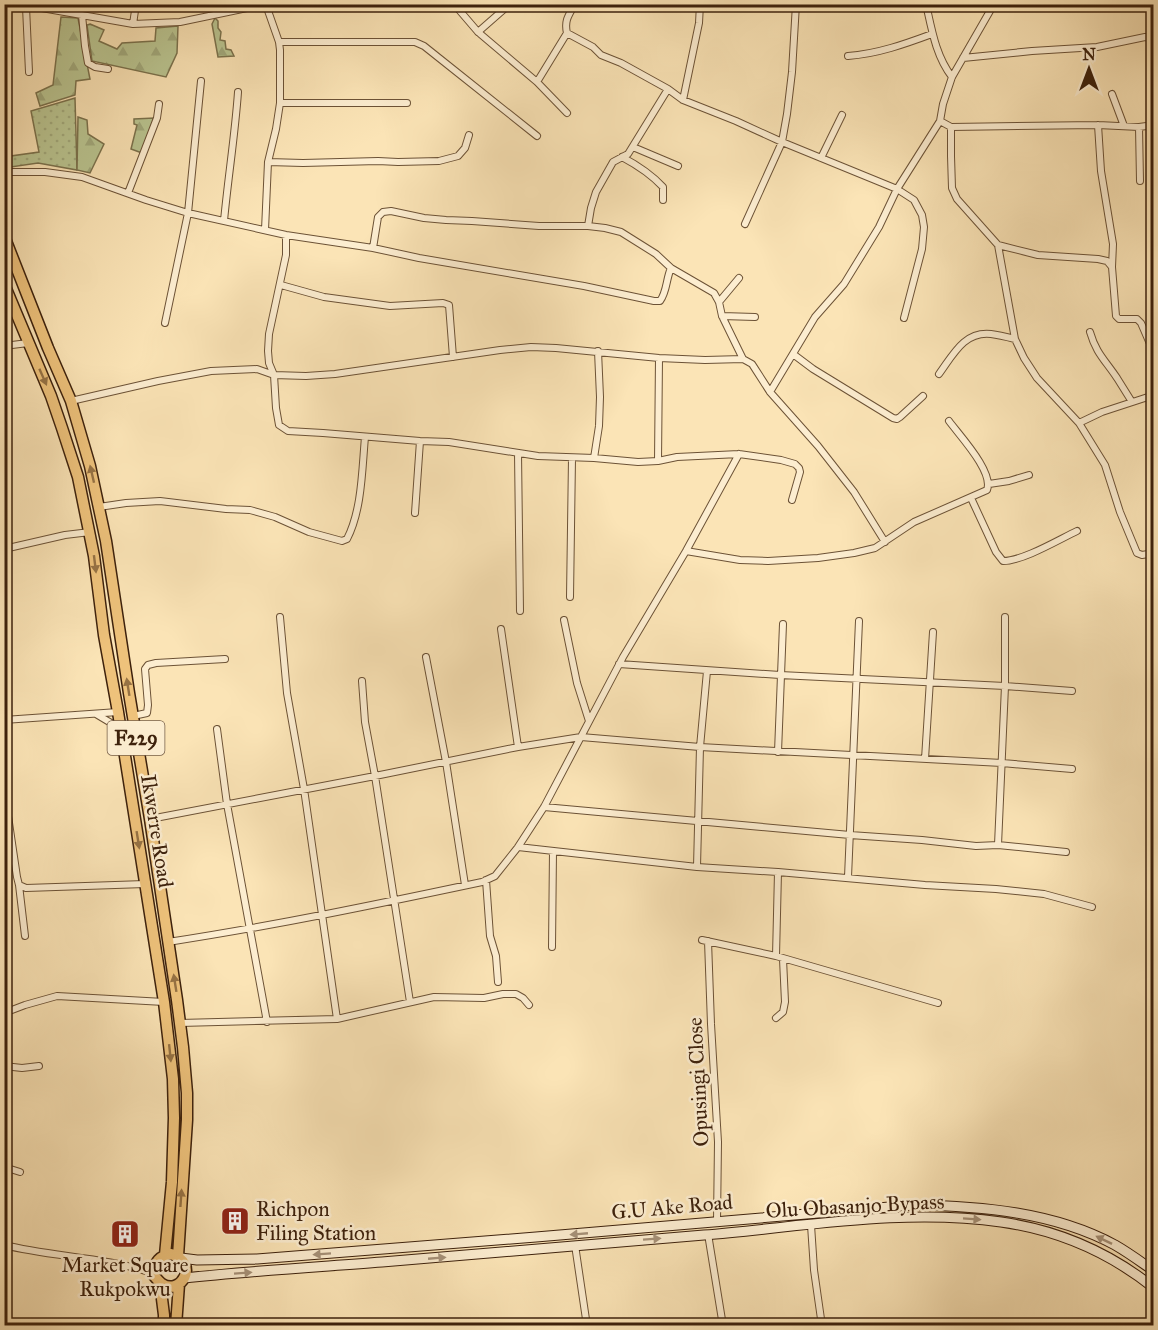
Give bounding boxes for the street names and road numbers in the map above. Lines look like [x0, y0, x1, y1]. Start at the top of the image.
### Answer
road number: F229 [108, 721, 164, 755]
street label: Ikwerre Road [135, 772, 179, 890]
street label: Opusingi Close [682, 1016, 714, 1147]
street label: Olu Obasanjo Bypass [765, 1188, 945, 1224]
street label: G.U Ake Road [610, 1189, 734, 1225]

